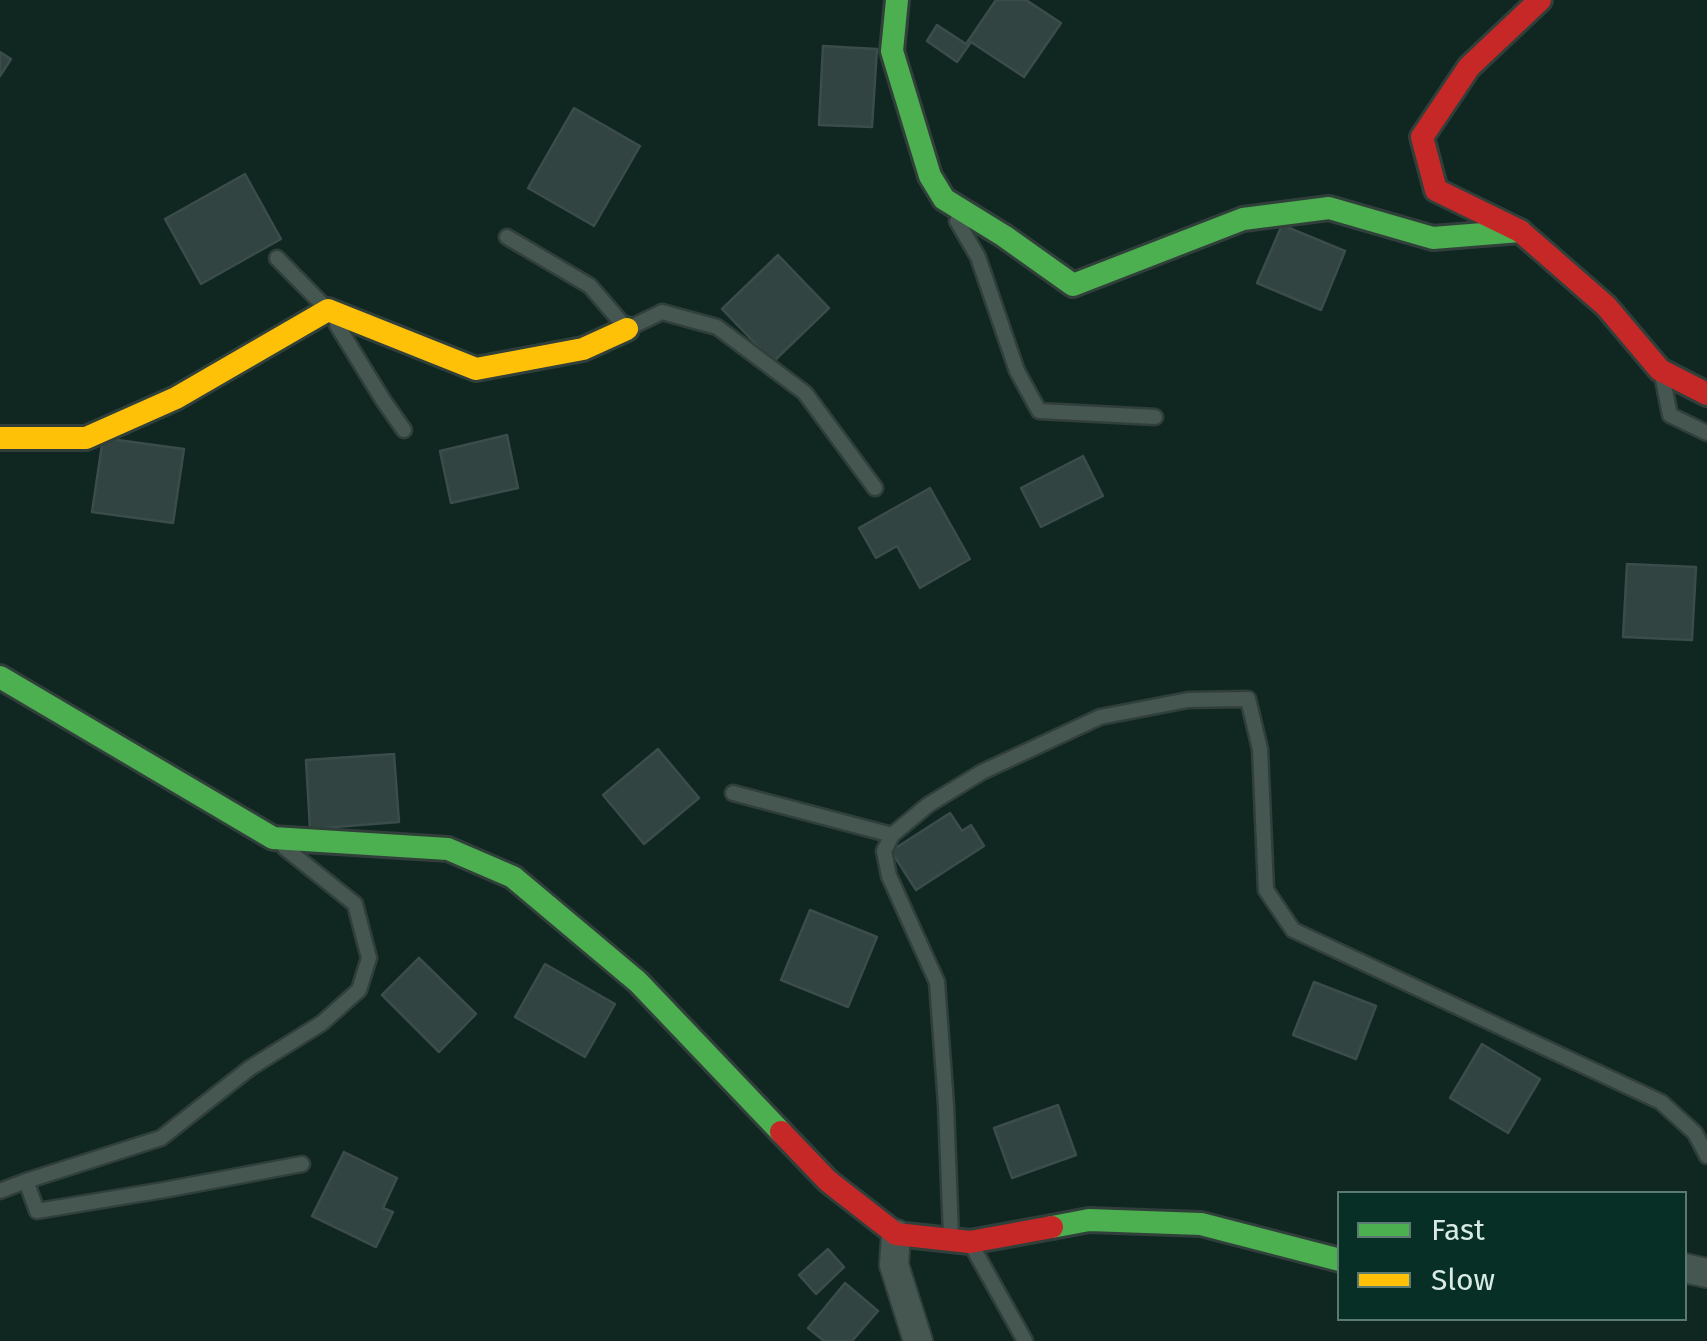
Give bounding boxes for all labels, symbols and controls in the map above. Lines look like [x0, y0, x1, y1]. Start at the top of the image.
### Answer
legend [1337, 1191, 1687, 1321]
text: Fast [1431, 1212, 1485, 1248]
text: Slow [1431, 1262, 1495, 1298]

